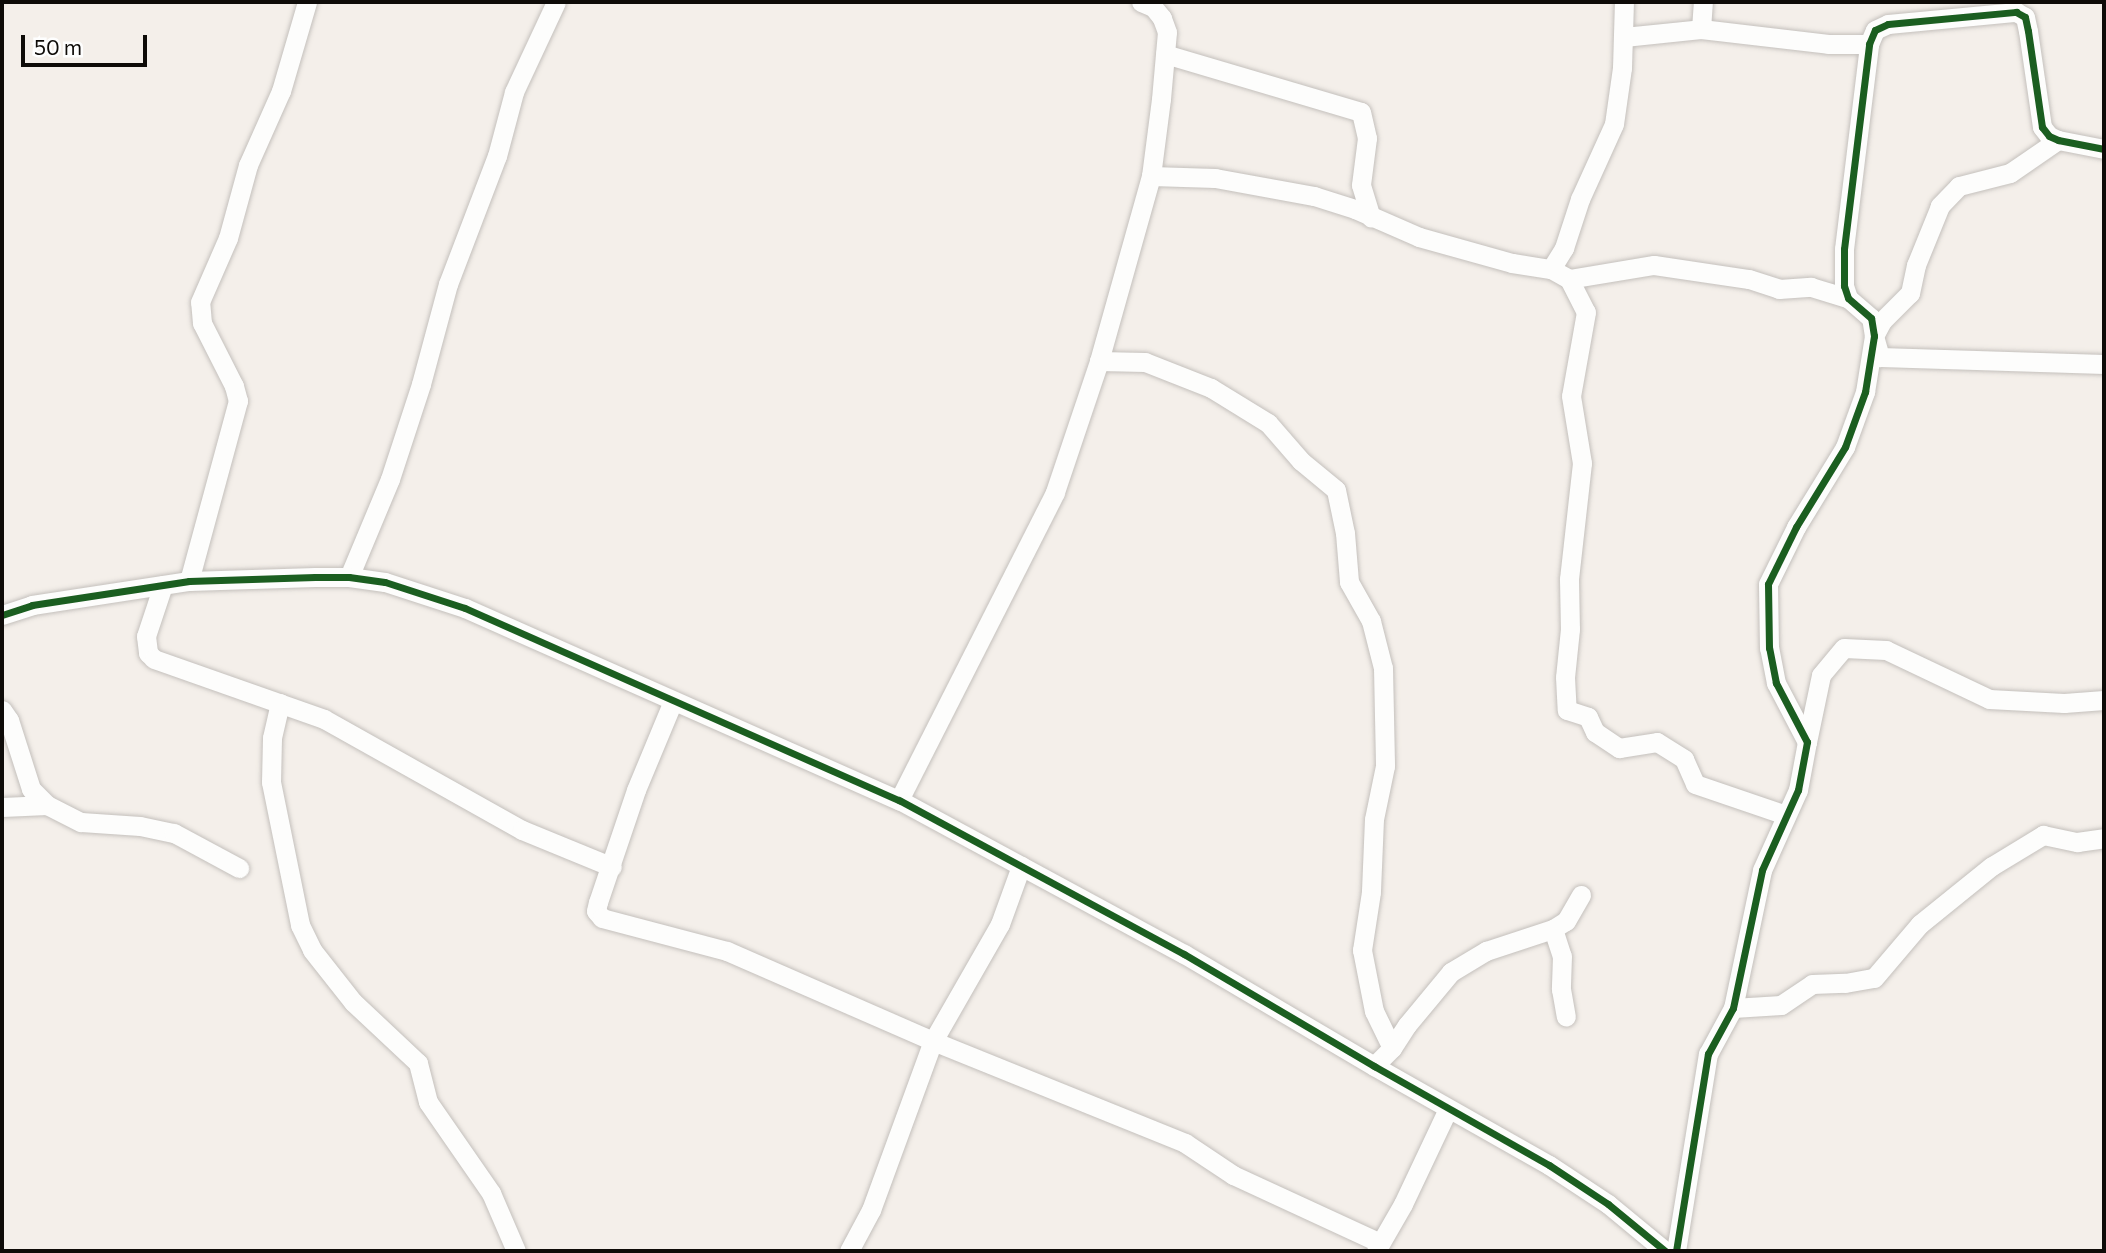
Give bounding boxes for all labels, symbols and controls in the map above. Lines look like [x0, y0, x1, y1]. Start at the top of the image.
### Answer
scale bar [24, 21, 150, 65]
text: 50 m [34, 34, 82, 59]

